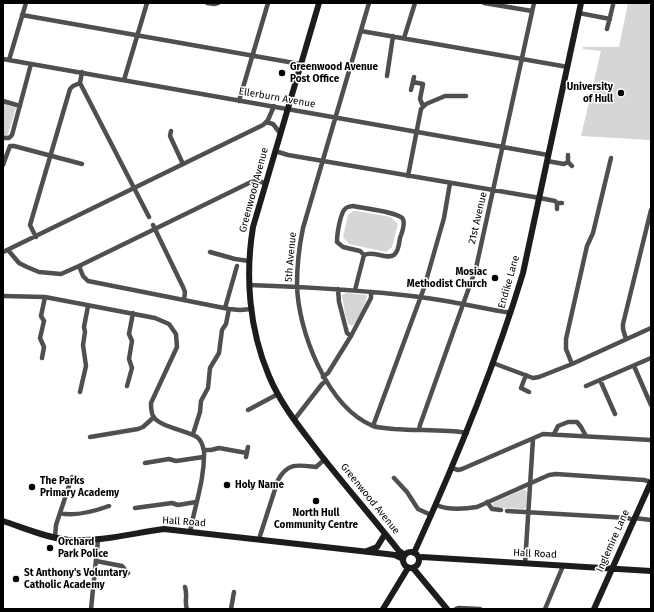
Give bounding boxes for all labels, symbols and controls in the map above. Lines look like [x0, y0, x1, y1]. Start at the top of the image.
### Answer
place label: Greenwood Avenue Post Office [290, 61, 378, 84]
marker: Greenwood Avenue Post Office [277, 68, 287, 78]
place label: University of Hull [567, 81, 613, 104]
street label: Ellerburn Avenue [238, 85, 316, 111]
marker: University of Hull [616, 88, 626, 98]
street label: Greenwood Avenue [237, 146, 271, 234]
street label: 21st Avenue [466, 191, 490, 245]
street label: 5th Avenue [283, 231, 299, 283]
street label: Endike Lane [496, 254, 522, 310]
place label: Mosiac Methodist Church [407, 266, 487, 290]
marker: Mosiac Methodist Church [490, 273, 500, 283]
street label: Greenwood Avenue [338, 461, 402, 537]
place label: The Parks Primary Academy [40, 475, 119, 498]
place label: Holy Name [235, 479, 284, 491]
marker: Holy Name [222, 480, 232, 490]
marker: The Parks Primary Academy [27, 482, 37, 492]
marker: North Hull Community Centre [311, 496, 321, 506]
place label: North Hull Community Centre [274, 507, 358, 530]
street label: Inglemire Lane [594, 508, 632, 574]
street label: Hall Road [162, 514, 206, 530]
place label: Orchard Park Police [58, 536, 108, 560]
marker: Orchard Park Police [45, 543, 55, 553]
street label: Hall Road [513, 547, 557, 561]
place label: St Anthony's Voluntary Catholic Academy [24, 567, 128, 590]
marker: St Anthony's Voluntary Catholic Academy [11, 574, 21, 584]

